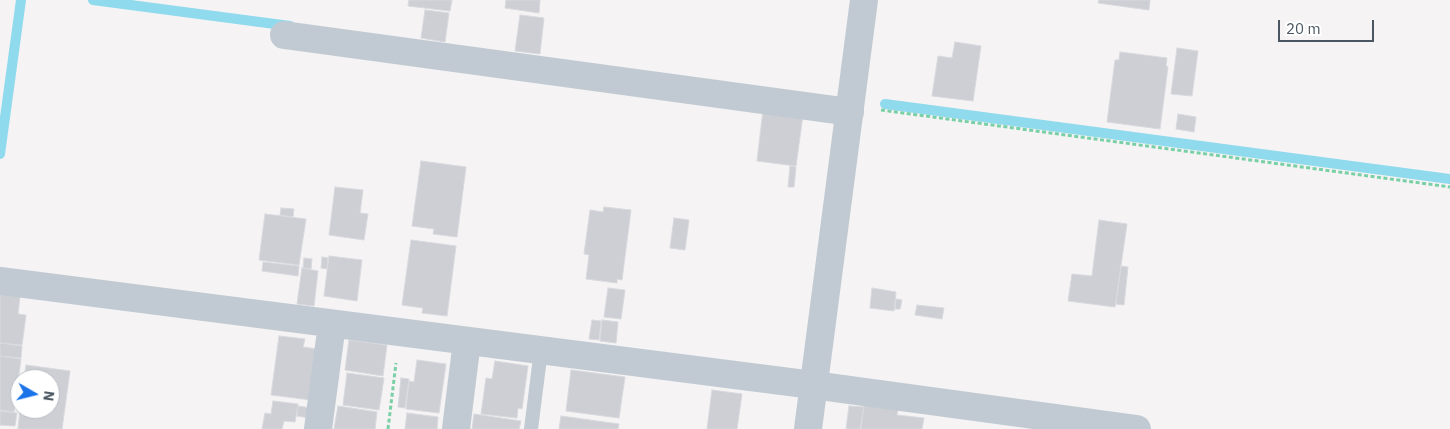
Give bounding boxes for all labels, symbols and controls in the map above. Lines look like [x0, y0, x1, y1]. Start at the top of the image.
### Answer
scale bar [1280, 10, 1376, 42]
text: 20 m [1286, 19, 1321, 38]
north arrow [10, 369, 60, 419]
text: N [39, 390, 58, 402]

